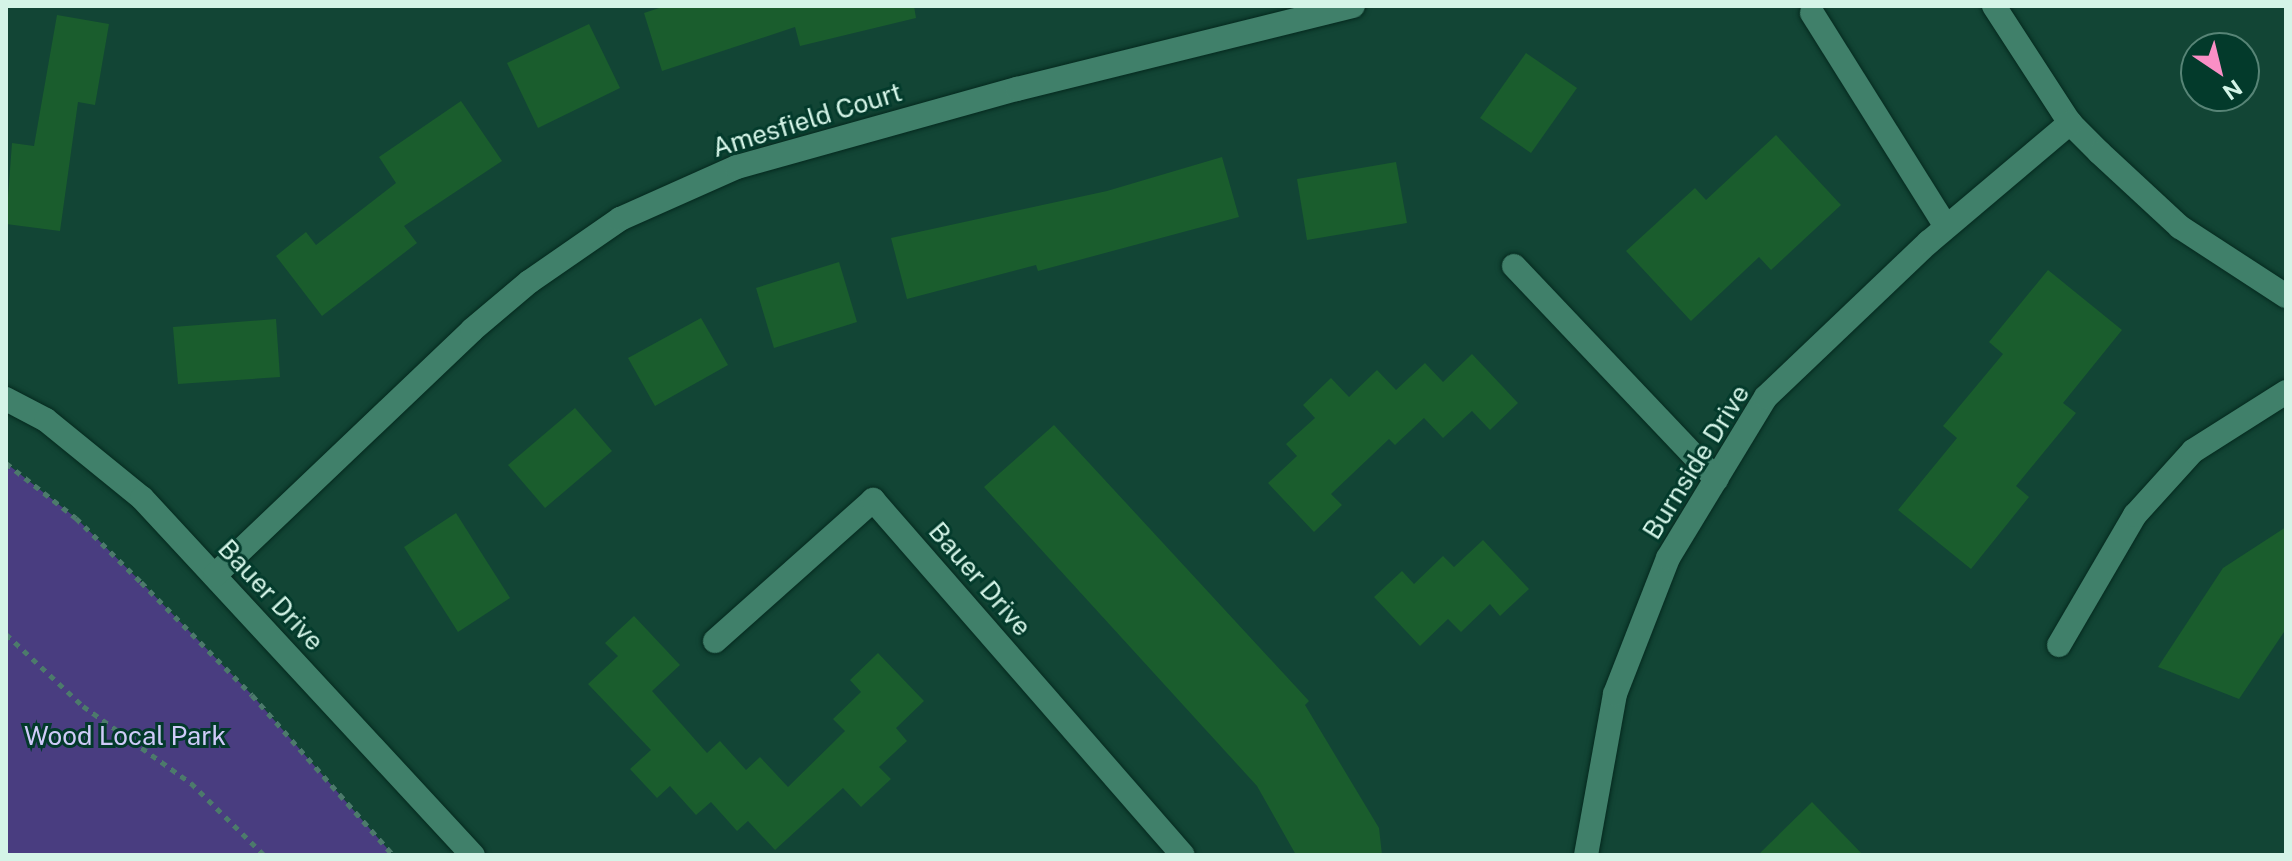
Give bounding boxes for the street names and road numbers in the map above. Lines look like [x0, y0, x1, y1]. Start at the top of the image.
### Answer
street label: Amesfield Court [708, 76, 906, 164]
street label: Burnside Drive [1636, 379, 1756, 545]
street label: Bauer Drive [922, 516, 1038, 642]
street label: Bauer Drive [212, 533, 330, 657]

